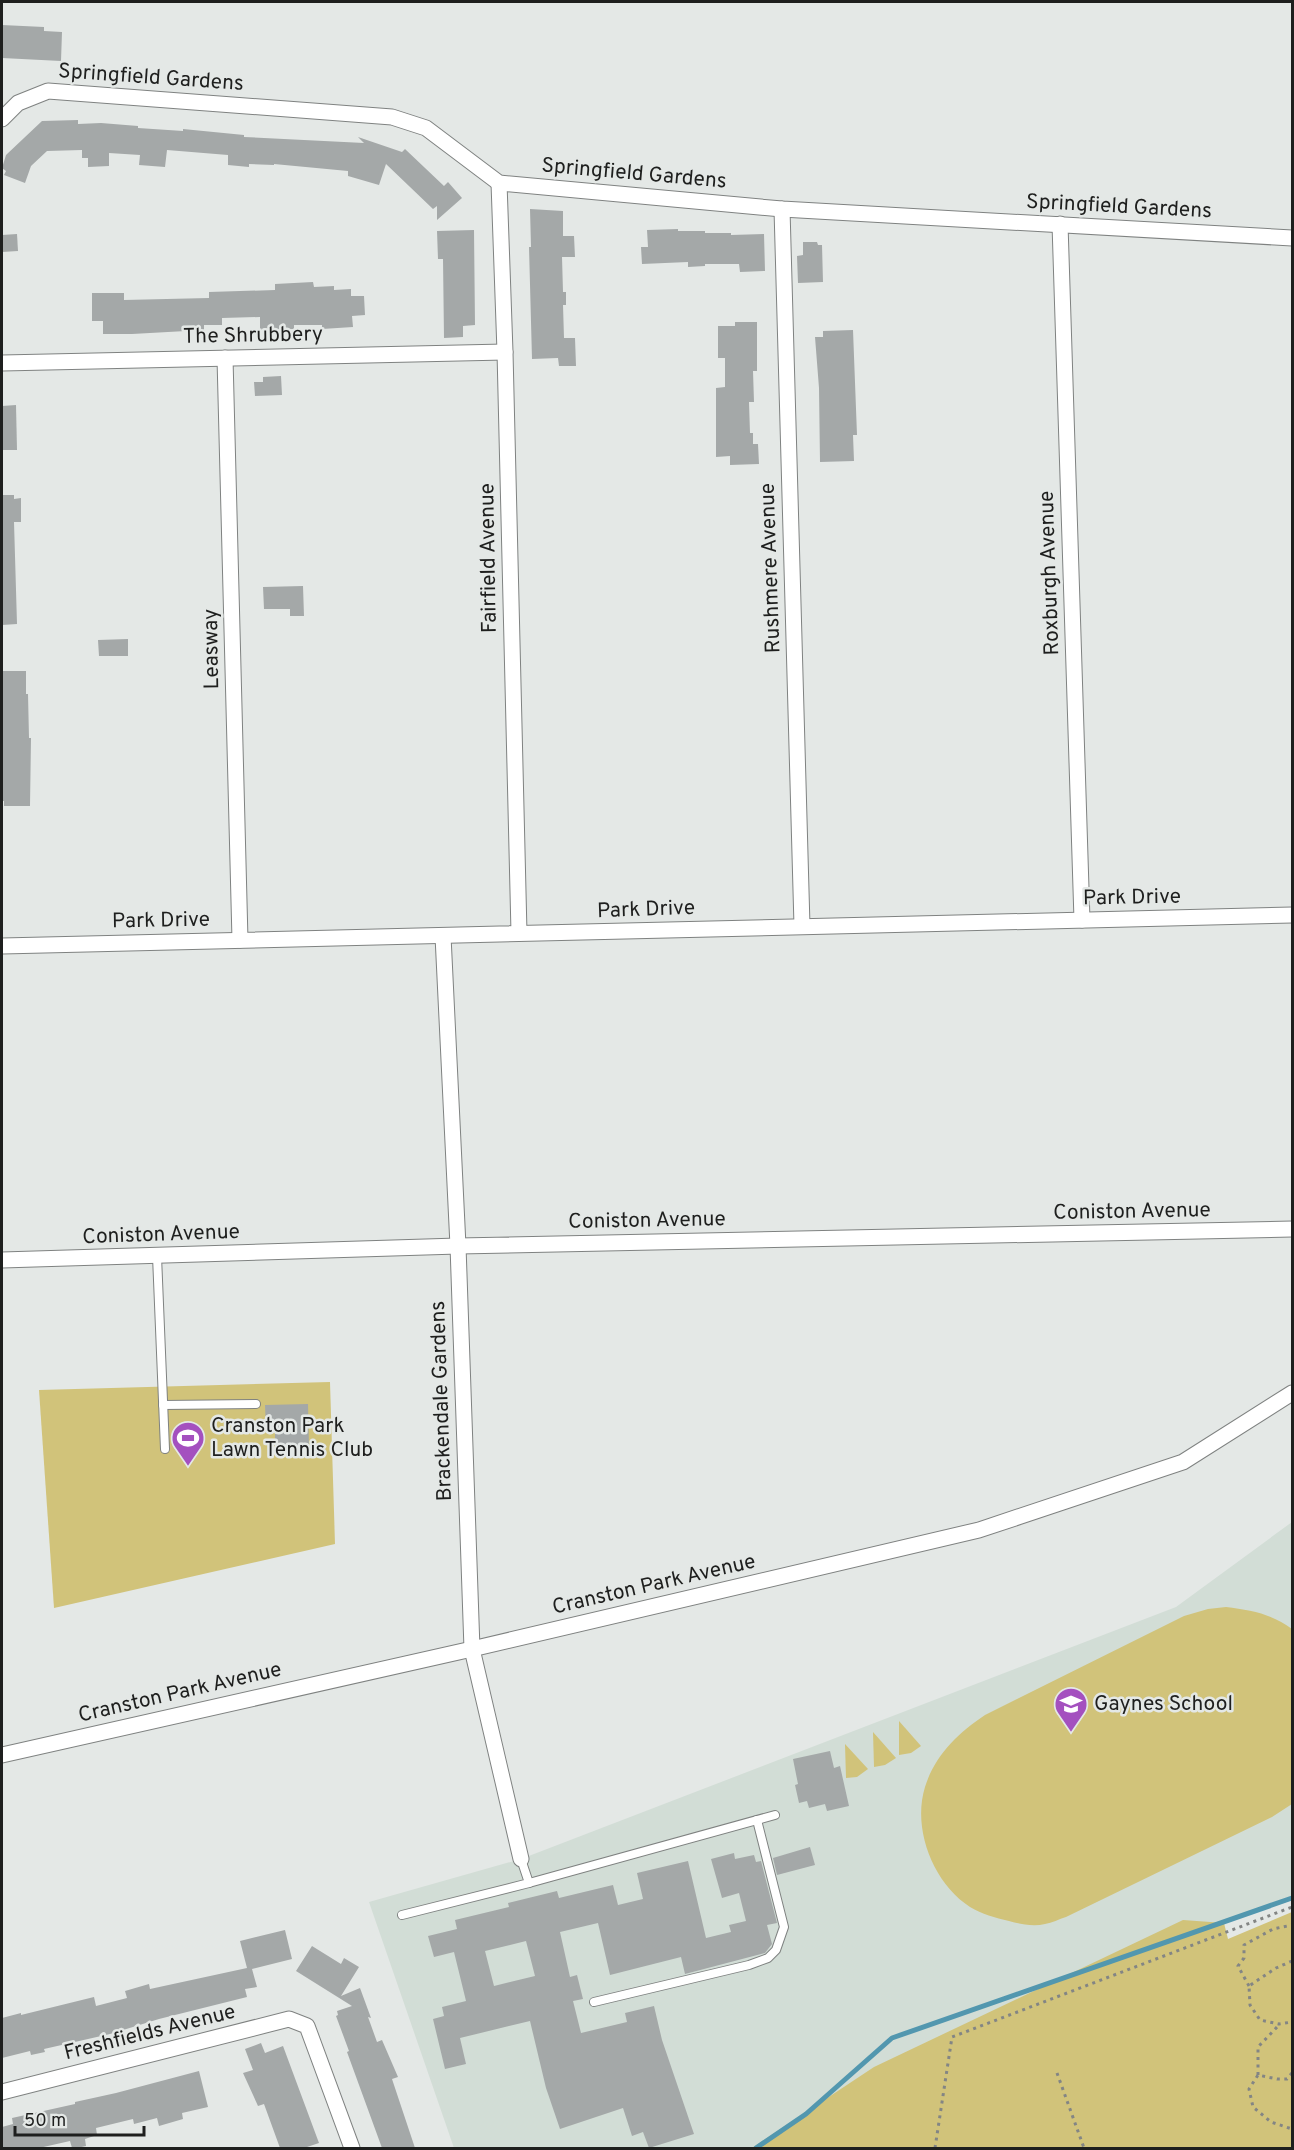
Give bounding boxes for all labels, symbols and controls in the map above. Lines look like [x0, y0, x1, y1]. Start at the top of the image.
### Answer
street label: Springfield Gardens [57, 58, 245, 98]
street label: Springfield Gardens [540, 152, 728, 196]
street label: Springfield Gardens [1025, 189, 1213, 225]
street label: The Shrubbery [183, 321, 323, 351]
street label: Rushmere Avenue [755, 482, 787, 654]
street label: Fairfield Avenue [474, 483, 504, 633]
street label: Roxburgh Avenue [1034, 490, 1066, 656]
street label: Leasway [198, 608, 226, 690]
street label: Park Drive [1083, 884, 1181, 912]
street label: Park Drive [597, 895, 695, 925]
street label: Park Drive [112, 907, 210, 935]
street label: Coniston Avenue [1053, 1197, 1211, 1227]
street label: Coniston Avenue [568, 1206, 726, 1236]
street label: Coniston Avenue [82, 1219, 240, 1251]
street label: Brackendale Gardens [425, 1300, 459, 1502]
place label: Cranston Park Lawn Tennis Club [211, 1413, 373, 1464]
sports icon: Cranston Park Lawn Tennis Club [170, 1420, 206, 1467]
street label: Cranston Park Avenue [550, 1548, 758, 1622]
street label: Cranston Park Avenue [76, 1656, 284, 1730]
school or university icon: Gaynes School [1053, 1686, 1089, 1733]
place label: Gaynes School [1094, 1691, 1233, 1718]
street label: Freshfields Avenue [61, 1999, 239, 2067]
scale bar [15, 2099, 144, 2137]
text: 50 m [24, 2110, 66, 2133]

